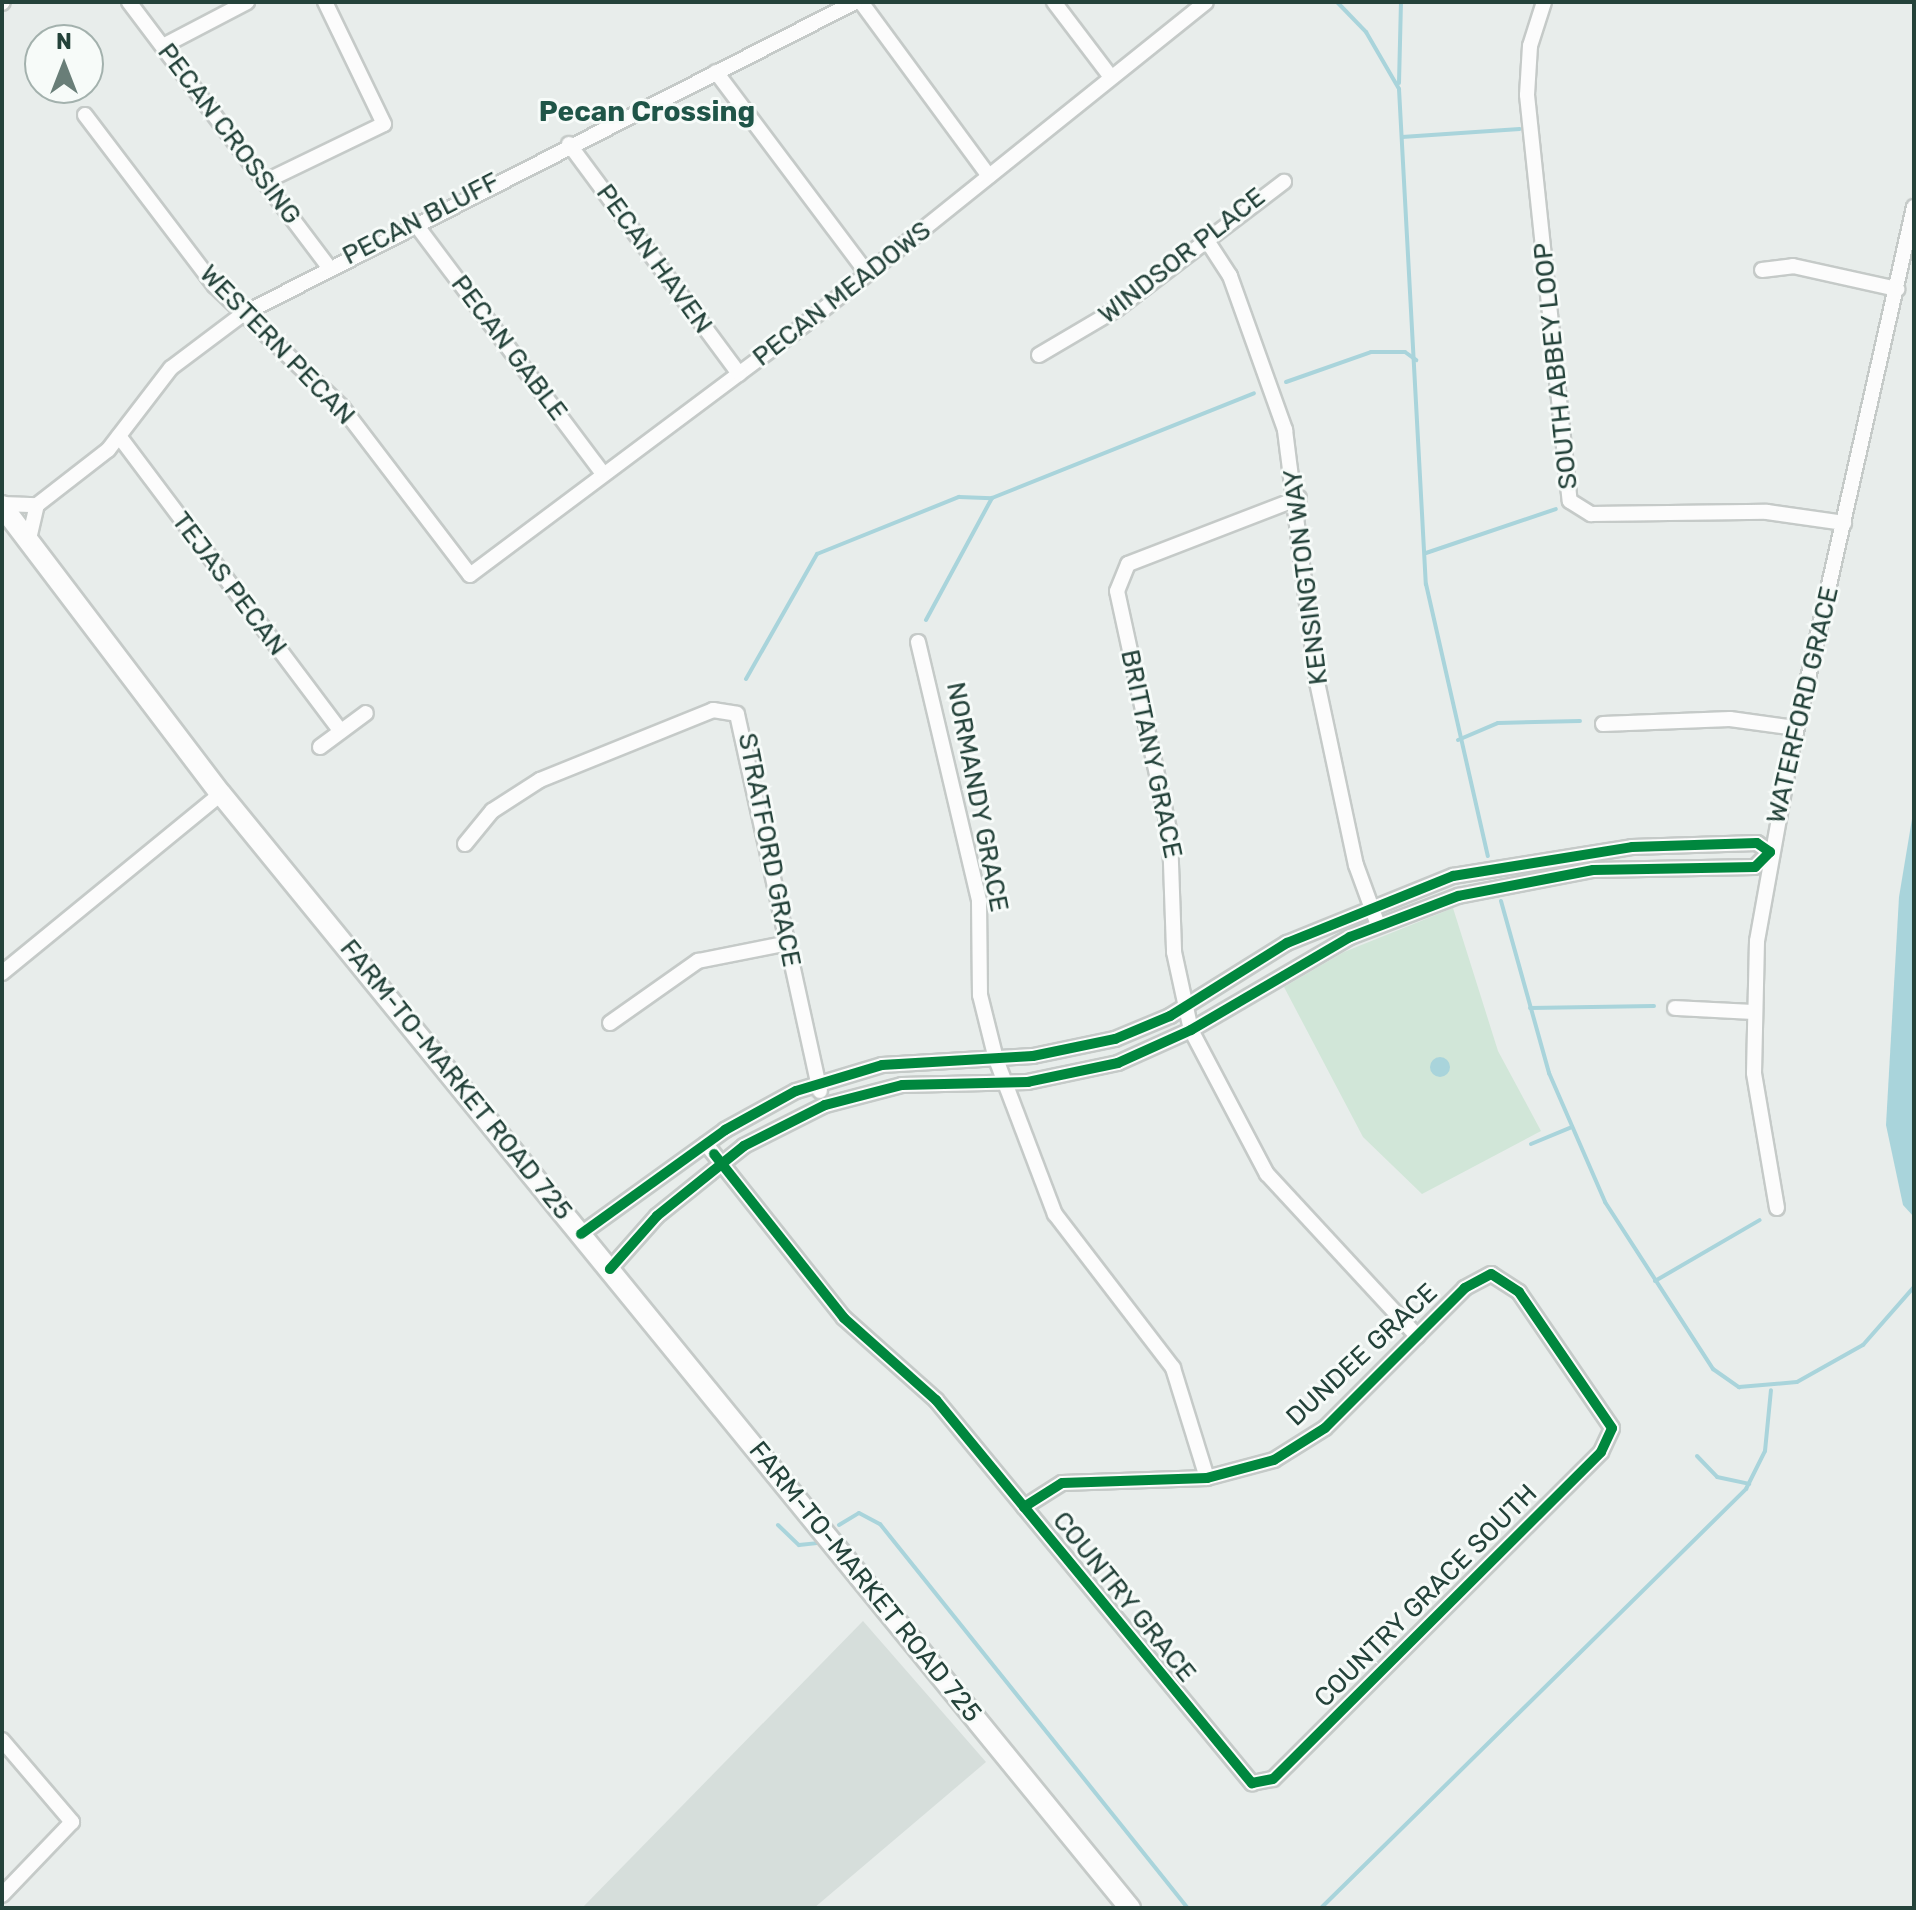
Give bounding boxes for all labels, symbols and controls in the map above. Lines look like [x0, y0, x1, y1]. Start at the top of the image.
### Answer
north arrow [24, 24, 104, 104]
text: N [56, 28, 72, 55]
street label: PECAN CROSSING [151, 37, 307, 231]
district label: Pecan Crossing [539, 95, 755, 129]
street label: PECAN BLUFF [338, 166, 504, 272]
street label: PECAN HAVEN [589, 178, 719, 340]
street label: WINDSOR PLACE [1093, 181, 1271, 331]
street label: PECAN MEADOWS [747, 215, 937, 373]
street label: SOUTH ABBEY LOOP [1527, 240, 1585, 492]
street label: WESTERN PECAN [193, 259, 361, 431]
street label: PECAN GABLE [444, 269, 574, 427]
street label: KENSINGTON WAY [1277, 467, 1335, 687]
street label: TEJAS PECAN [165, 506, 293, 662]
street label: WATERFORD GRACE [1761, 583, 1845, 827]
street label: BRITTANY GRACE [1114, 646, 1188, 862]
street label: NORMANDY GRACE [939, 679, 1015, 915]
street label: STRATFORD GRACE [731, 730, 807, 970]
street label: FARM-TO-MARKET ROAD 725 [333, 933, 579, 1227]
street label: DUNDEE GRACE [1280, 1277, 1444, 1433]
street label: FARM-TO-MARKET ROAD 725 [742, 1435, 988, 1729]
street label: COUNTRY GRACE SOUTH [1308, 1478, 1544, 1714]
street label: COUNTRY GRACE [1046, 1505, 1202, 1689]

